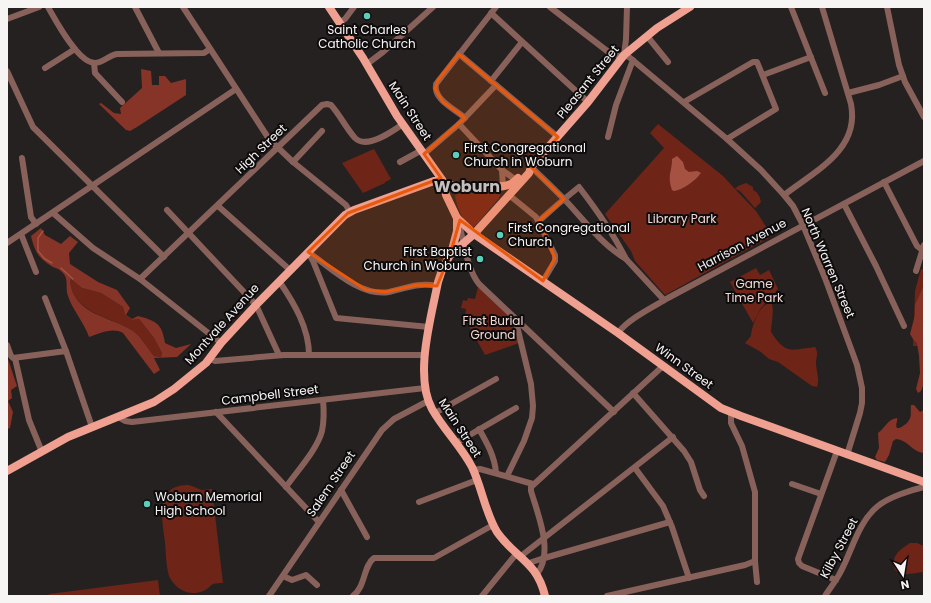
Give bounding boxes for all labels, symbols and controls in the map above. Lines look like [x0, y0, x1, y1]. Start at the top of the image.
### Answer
marker: Saint Charles Catholic Church [362, 11, 372, 21]
place label: Saint Charles Catholic Church [318, 21, 416, 52]
street label: Pleasant Street [553, 41, 623, 122]
street label: Main Street [385, 78, 436, 144]
street label: High Street [231, 120, 290, 177]
place label: First Congregational Church in Woburn [464, 139, 586, 170]
marker: First Congregational Church in Woburn [451, 150, 461, 160]
district label: Woburn [434, 175, 500, 198]
street label: North Warren Street [798, 205, 859, 320]
park label: Library Park [648, 210, 717, 227]
street label: Harrison Avenue [694, 214, 789, 275]
place label: First Congregational Church [508, 219, 630, 250]
marker: First Congregational Church [495, 230, 505, 240]
place label: First Baptist Church in Woburn [364, 243, 472, 274]
marker: First Baptist Church in Woburn [475, 254, 485, 264]
park label: Game Time Park [725, 275, 784, 306]
street label: Montvale Avenue [181, 279, 263, 368]
park label: First Burial Ground [463, 312, 523, 343]
street label: Winn Street [652, 339, 717, 393]
street label: Campbell Street [220, 380, 319, 409]
street label: Main Street [435, 395, 486, 461]
street label: Salem Street [302, 447, 359, 520]
place label: Woburn Memorial High School [155, 488, 262, 519]
marker: Woburn Memorial High School [142, 499, 152, 509]
street label: Kilby Street [815, 514, 862, 581]
north arrow [883, 555, 923, 595]
text: N [899, 576, 911, 593]

